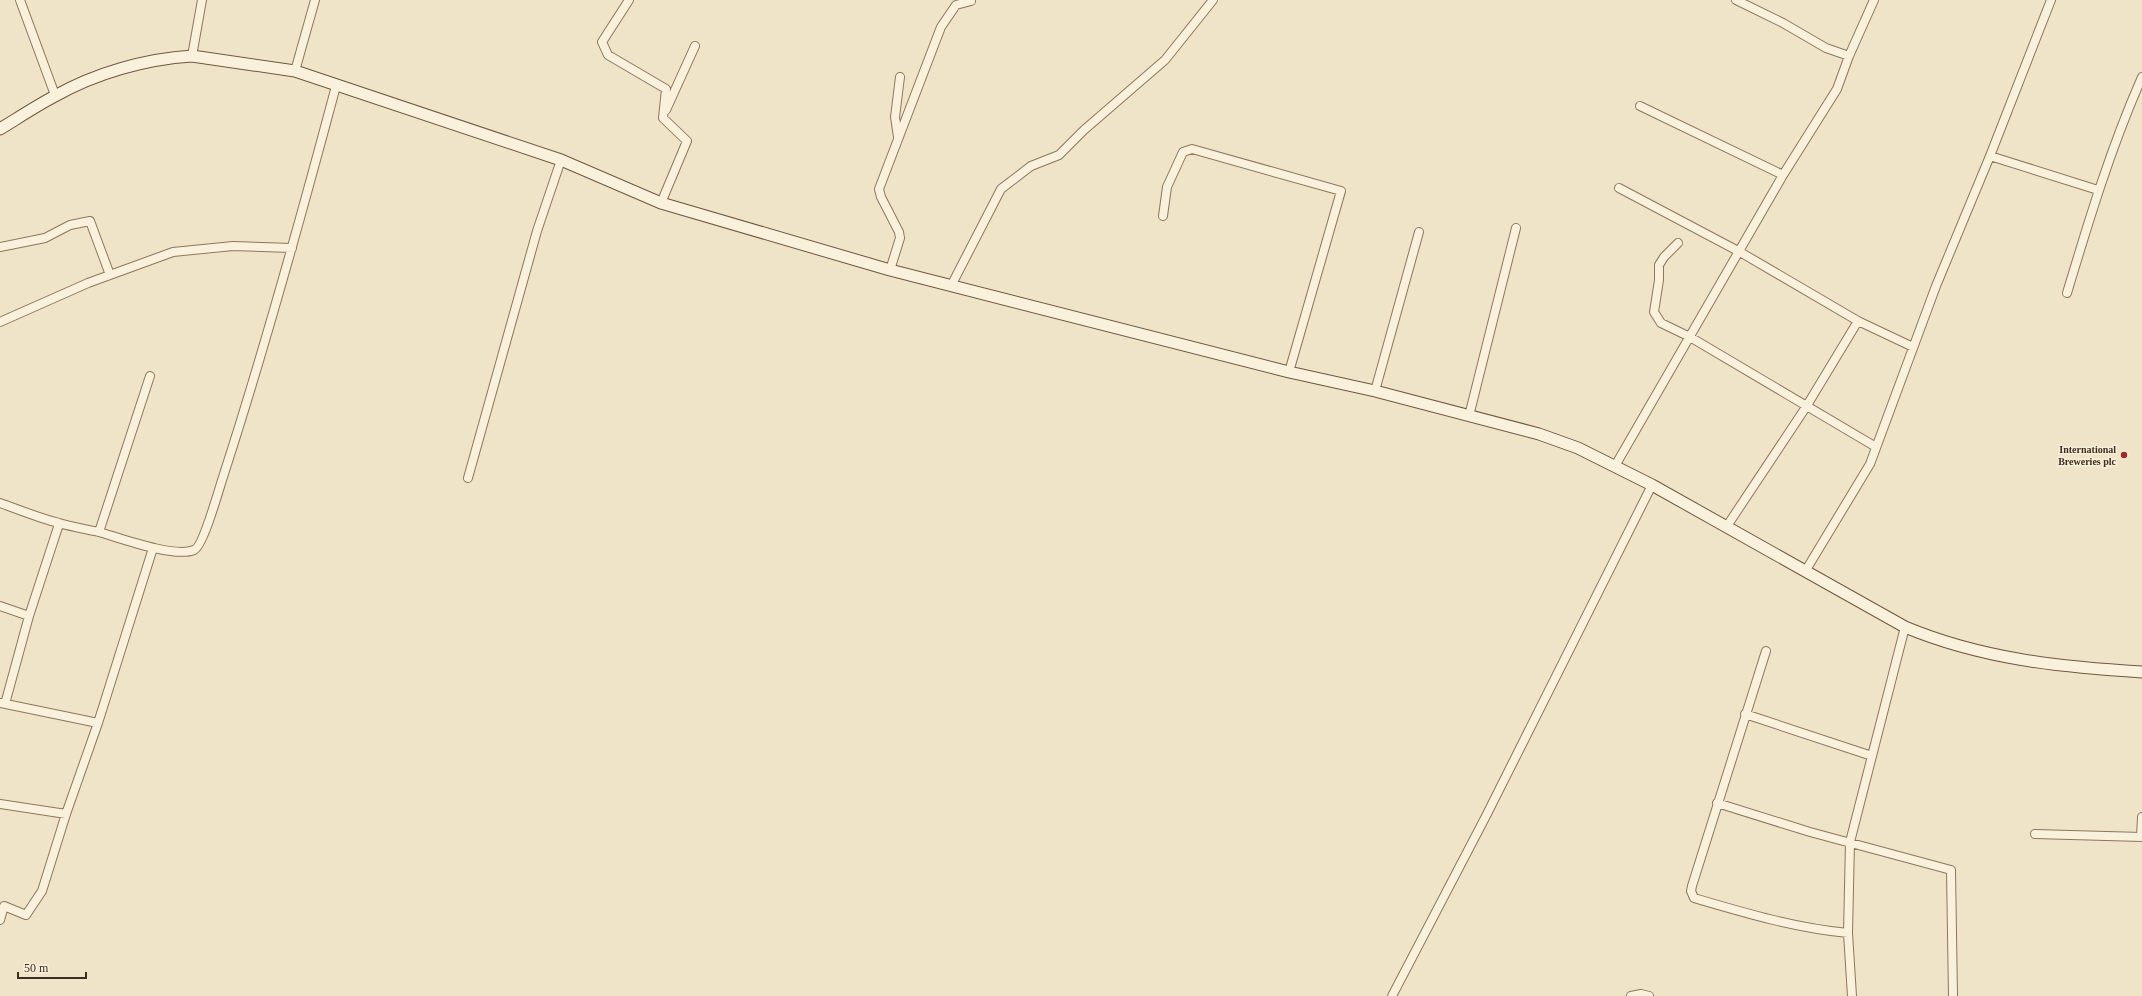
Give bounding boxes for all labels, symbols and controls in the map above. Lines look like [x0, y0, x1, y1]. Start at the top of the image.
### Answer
place label: International Breweries plc [2058, 444, 2117, 467]
marker: International Breweries plc [2119, 450, 2129, 460]
scale bar [18, 954, 86, 980]
text: 50 m [24, 961, 49, 975]

